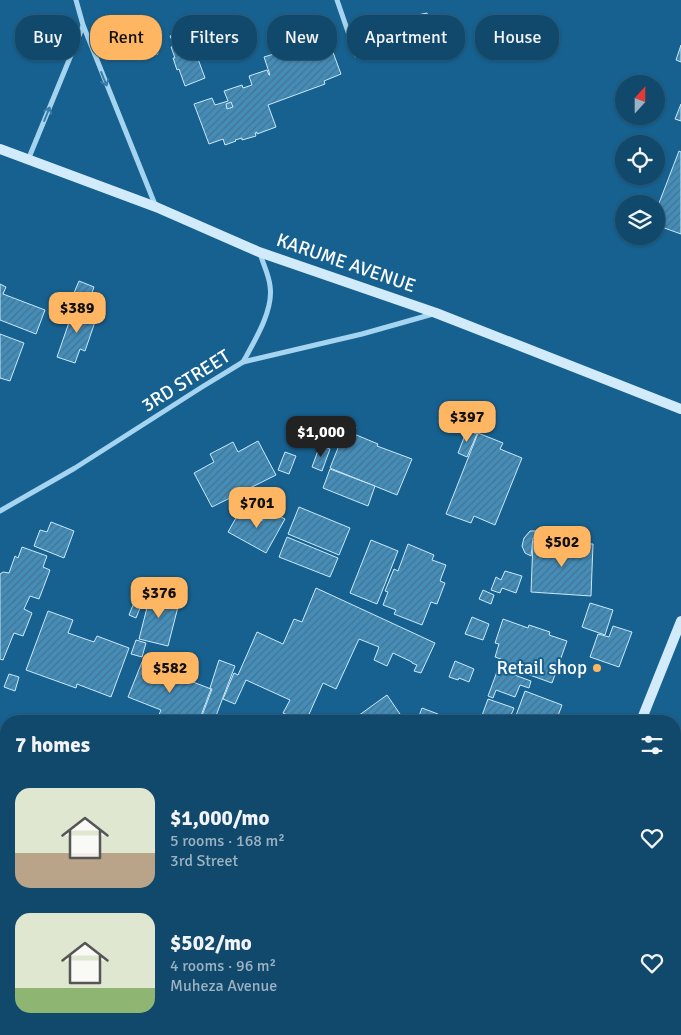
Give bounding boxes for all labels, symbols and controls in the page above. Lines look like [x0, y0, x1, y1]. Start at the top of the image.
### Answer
chip: Buy [15, 15, 80, 60]
chip: Rent [90, 15, 162, 60]
chip: Filters [172, 15, 257, 60]
chip: New [267, 15, 337, 60]
chip: Apartment [347, 15, 465, 60]
chip: House [475, 15, 559, 60]
one-way arrow [100, 71, 110, 86]
north arrow [615, 75, 665, 125]
map controls [615, 75, 665, 245]
one-way arrow [42, 107, 52, 122]
button: locate [615, 135, 665, 185]
button: layers [615, 195, 665, 245]
street label: KARUME AVENUE [273, 228, 419, 298]
pin: $389 [47, 292, 107, 334]
text: $389 [60, 298, 94, 318]
street label: 3RD STREET [137, 344, 235, 418]
pin: $397 [437, 400, 497, 443]
text: $397 [450, 407, 484, 427]
pin: $1,000 [280, 416, 362, 458]
text: $1,000 [297, 422, 345, 442]
pin: $701 [227, 486, 287, 529]
text: $701 [240, 493, 274, 513]
pin: $502 [532, 526, 592, 568]
text: $502 [545, 532, 579, 552]
pin: $376 [129, 576, 189, 619]
text: $376 [142, 583, 176, 603]
pin: $582 [140, 652, 200, 694]
place label: Retail shop [496, 656, 587, 680]
text: $582 [153, 658, 187, 678]
marker: Retail shop [591, 662, 603, 674]
icon: filters [638, 731, 666, 759]
text: 7 homes [15, 732, 90, 758]
text: $1,000/mo [170, 805, 269, 831]
icon: home [55, 808, 115, 868]
icon: heart [638, 824, 666, 852]
text: 5 rooms · 168 m² [170, 831, 285, 851]
text: 3rd Street [170, 851, 238, 871]
text: $502/mo [170, 930, 252, 956]
icon: home [55, 933, 115, 993]
icon: heart [638, 949, 666, 977]
text: 4 rooms · 96 m² [170, 956, 276, 976]
text: Muheza Avenue [170, 976, 277, 996]

